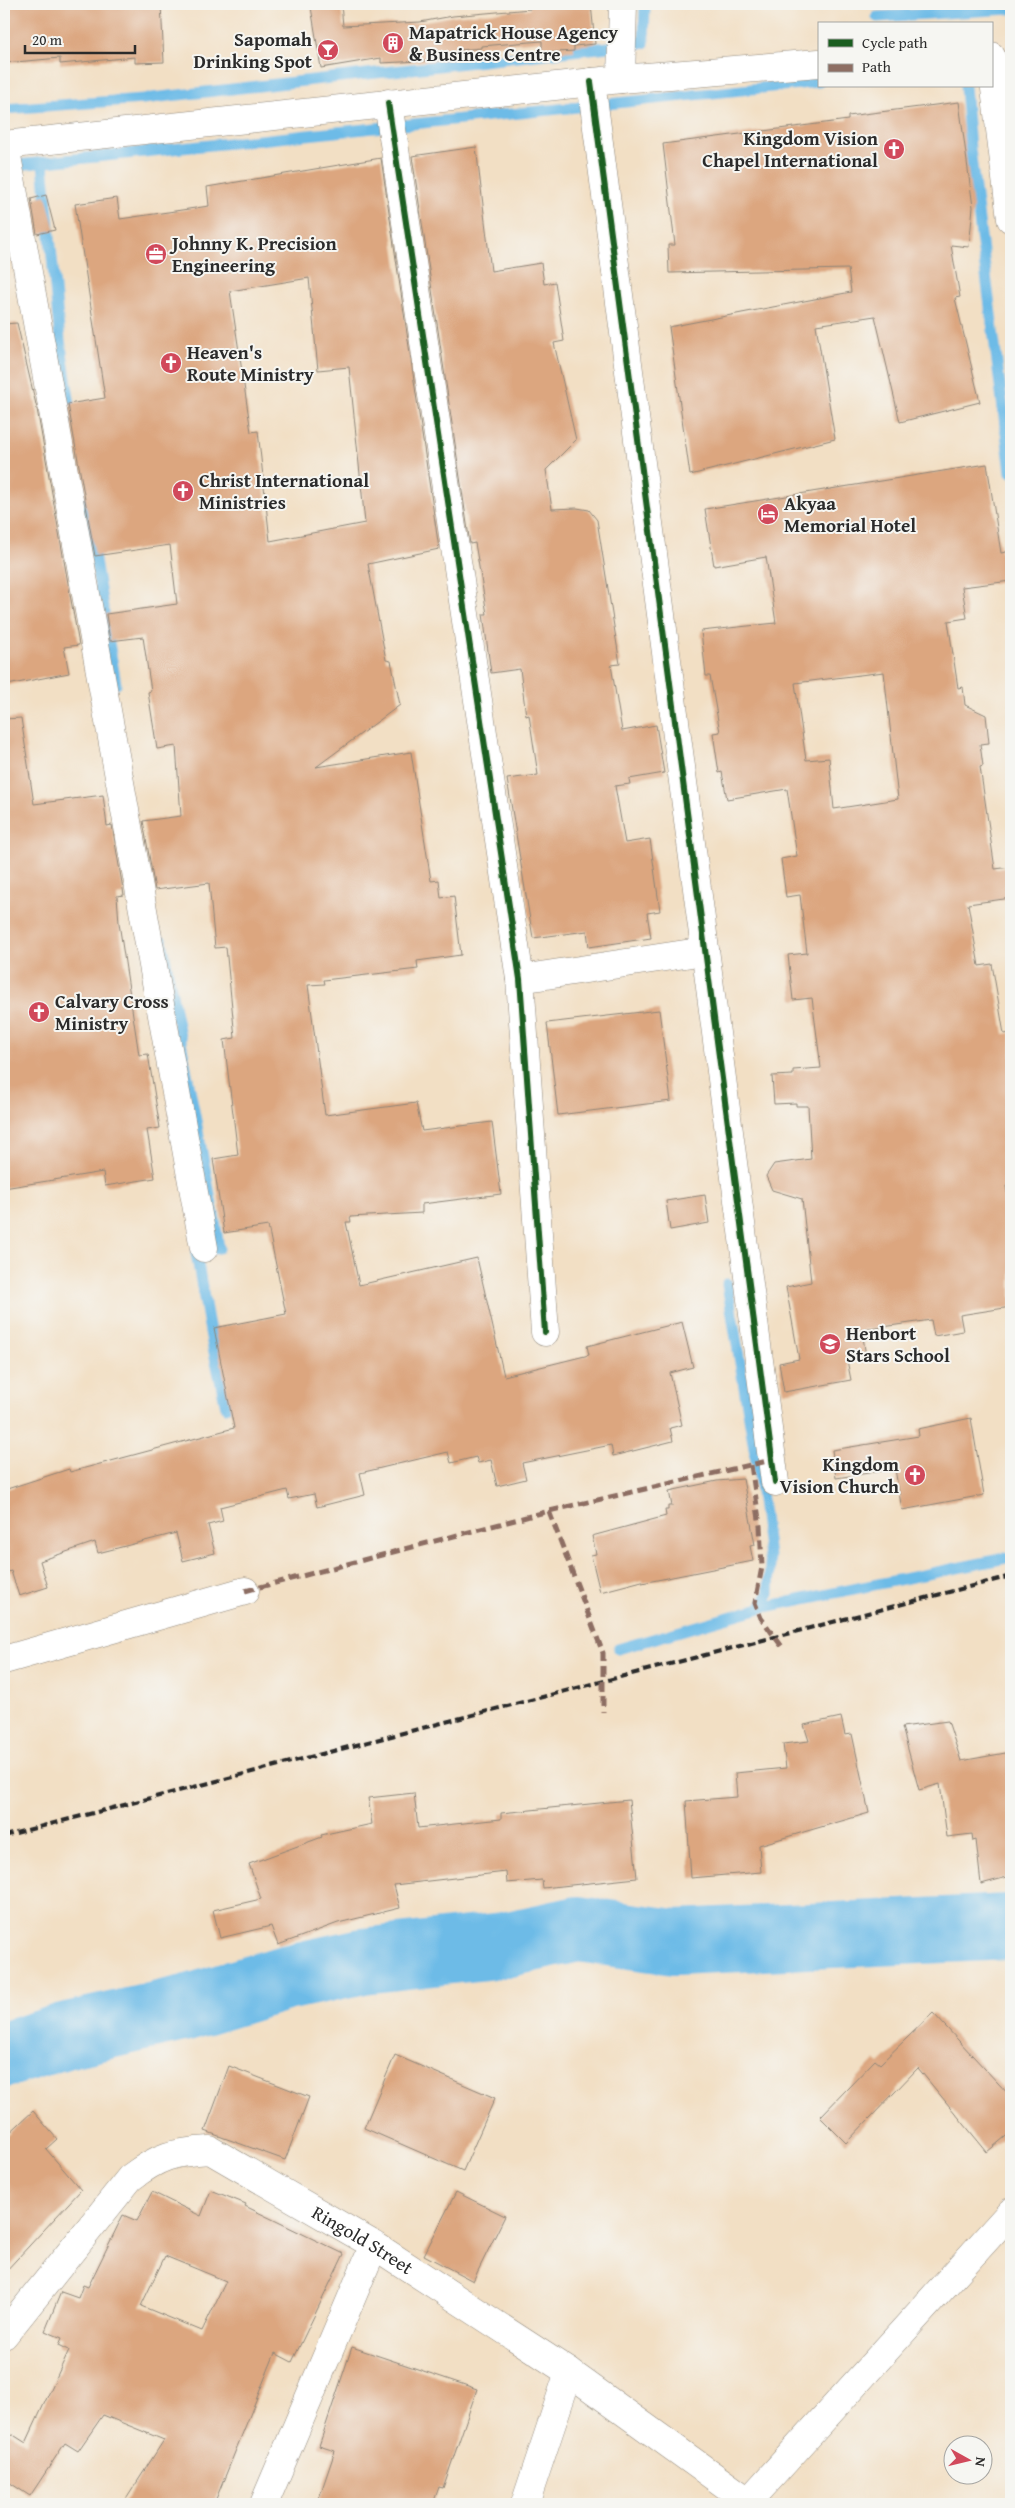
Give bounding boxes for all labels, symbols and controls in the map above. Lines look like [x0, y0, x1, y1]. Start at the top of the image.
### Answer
place label: Mapatrick House Agency & Business Centre [409, 18, 618, 68]
scale bar [25, 22, 135, 54]
legend [818, 22, 992, 88]
place label: Sapomah Drinking Spot [194, 25, 313, 75]
text: 20 m [32, 29, 63, 50]
building icon: Mapatrick House Agency & Business Centre [381, 31, 405, 55]
text: Cycle path [862, 32, 928, 53]
bar icon: Sapomah Drinking Spot [316, 38, 340, 62]
text: Path [862, 56, 891, 77]
place label: Kingdom Vision Chapel International [702, 124, 879, 174]
church icon: Kingdom Vision Chapel International [882, 137, 906, 161]
place label: Johnny K. Precision Engineering [169, 229, 337, 279]
office icon: Johnny K. Precision Engineering [144, 242, 168, 266]
place label: Heaven's Route Ministry [187, 338, 314, 388]
church icon: Heaven's Route Ministry [159, 351, 183, 375]
place label: Christ International Ministries [199, 466, 369, 516]
church icon: Christ International Ministries [171, 479, 195, 503]
place label: Akyaa Memorial Hotel [784, 489, 916, 539]
hotel icon: Akyaa Memorial Hotel [756, 502, 780, 526]
place label: Calvary Cross Ministry [55, 987, 169, 1037]
church icon: Calvary Cross Ministry [27, 1000, 51, 1024]
place label: Henbort Stars School [846, 1319, 950, 1369]
school or university icon: Henbort Stars School [818, 1332, 842, 1356]
place label: Kingdom Vision Church [780, 1450, 900, 1500]
church icon: Kingdom Vision Church [903, 1463, 927, 1487]
street label: Ringold Street [307, 2198, 419, 2281]
north arrow [942, 2436, 992, 2486]
text: N [970, 2456, 991, 2468]

